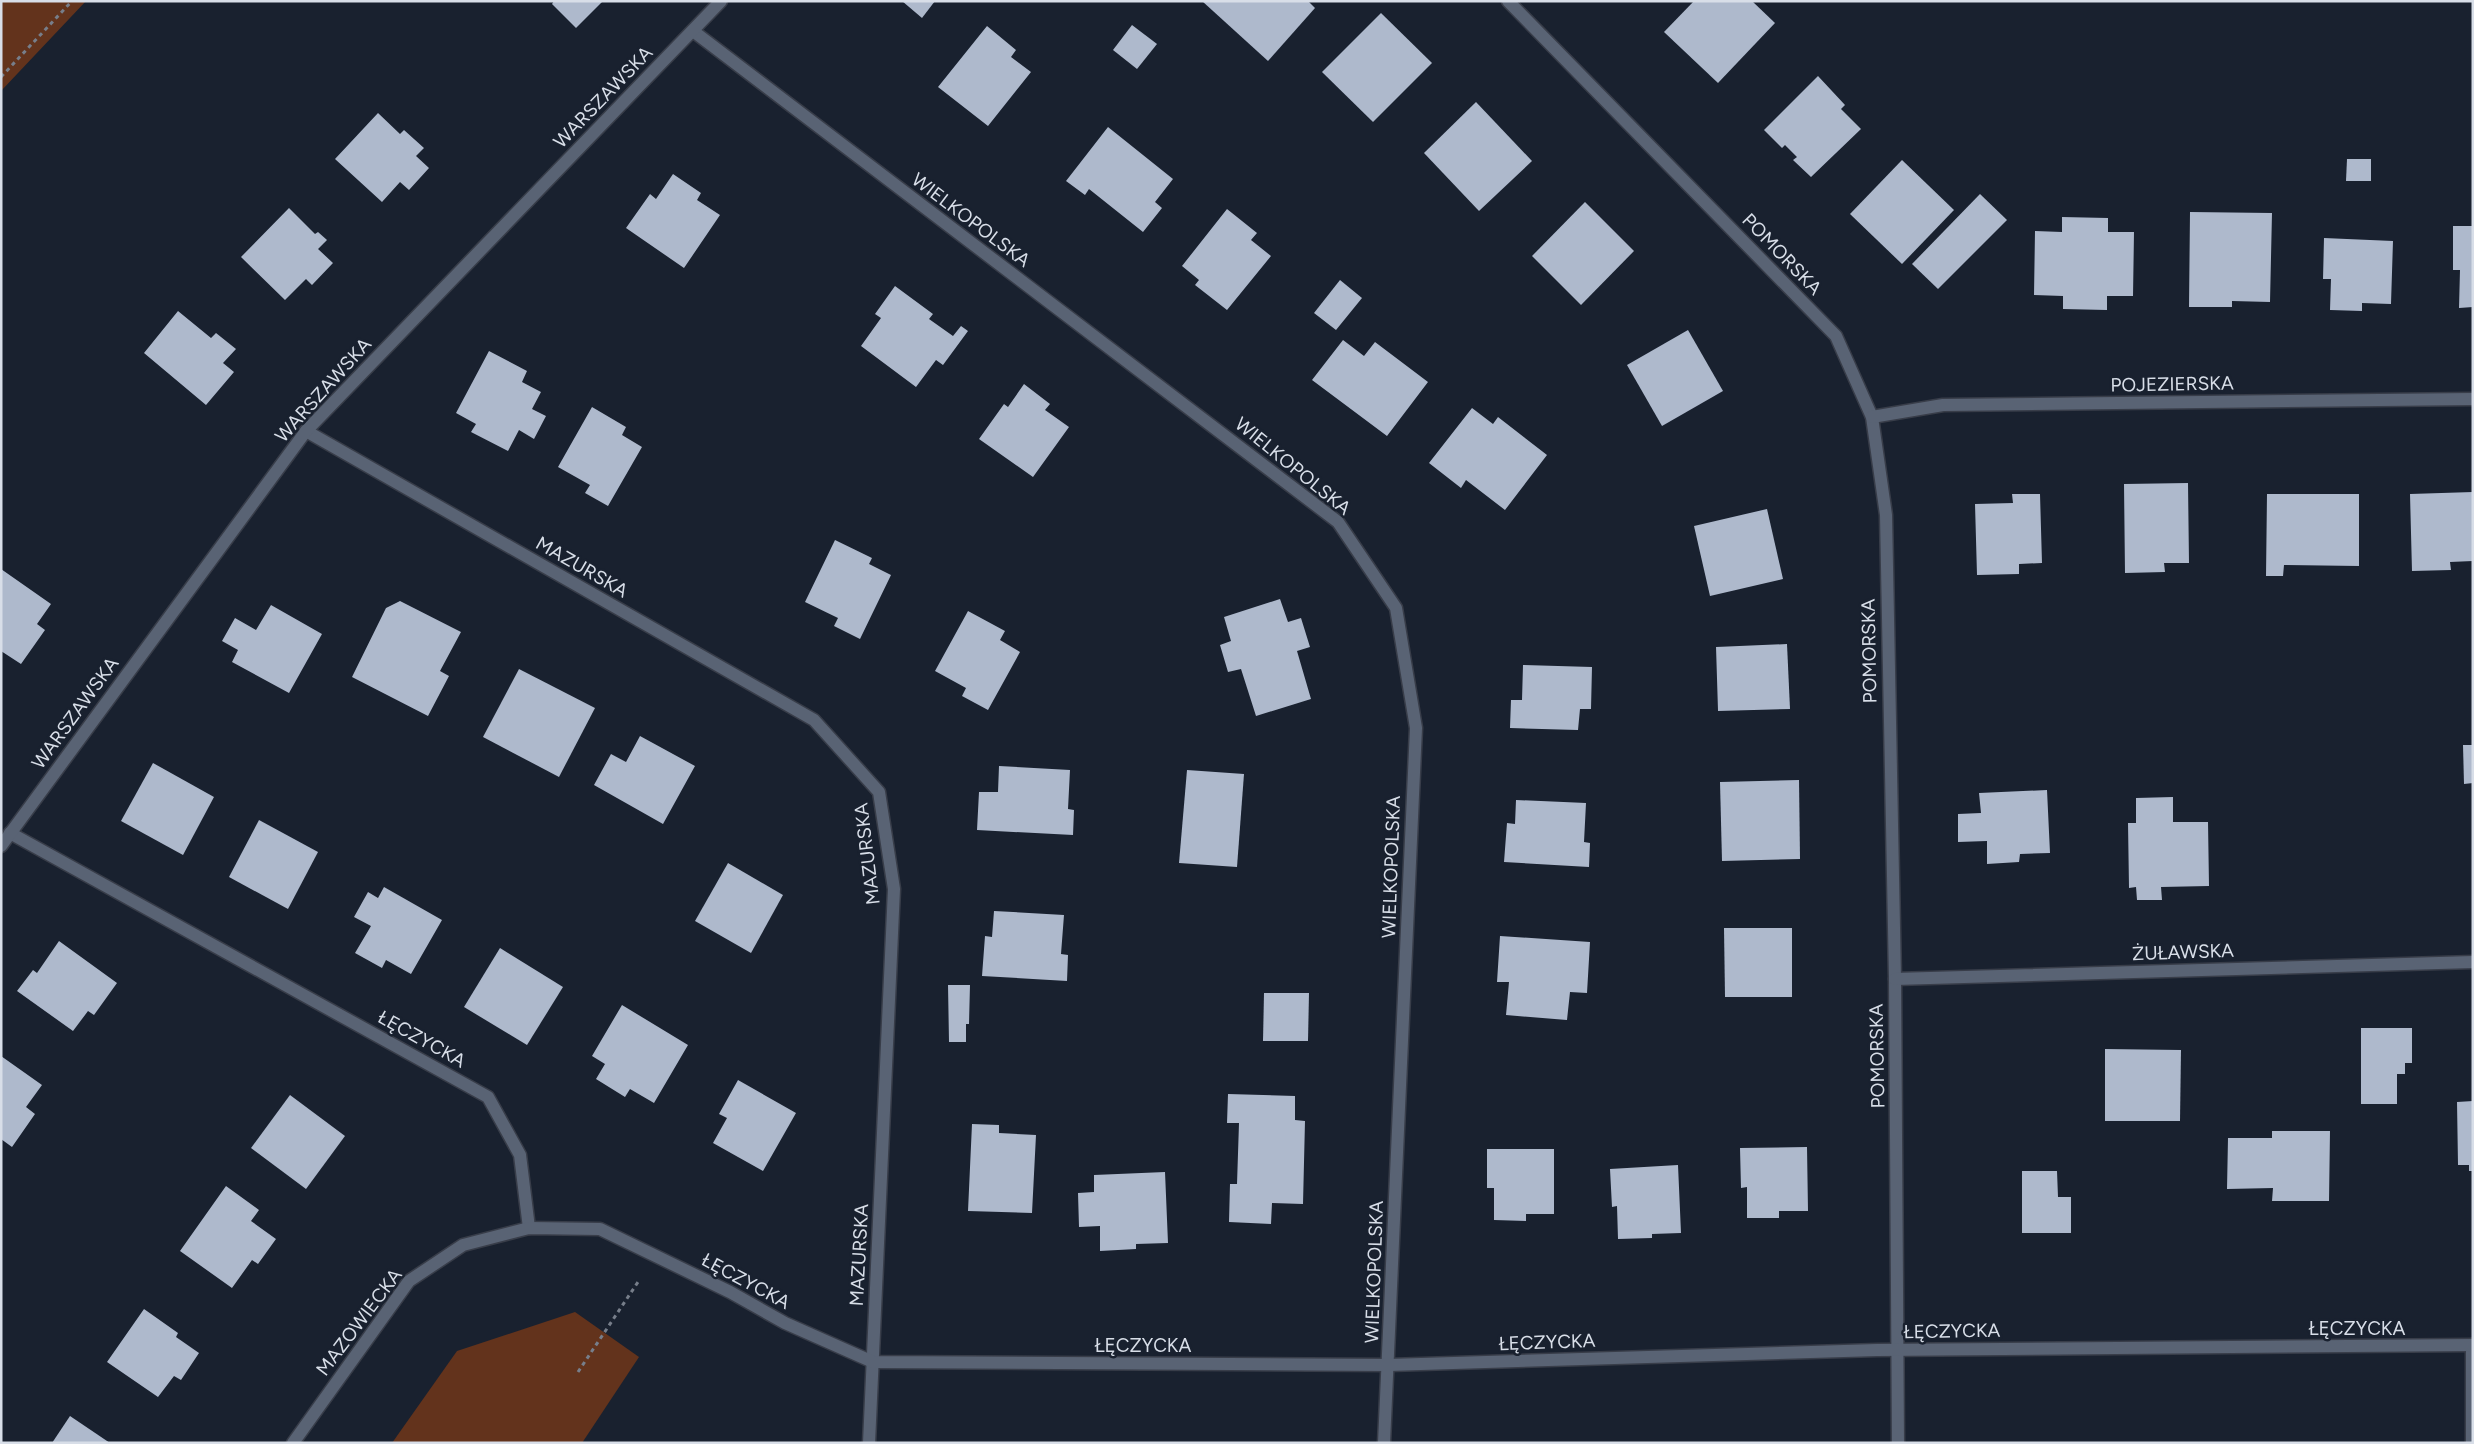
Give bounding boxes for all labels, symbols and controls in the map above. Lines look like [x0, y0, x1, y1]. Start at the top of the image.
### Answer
street label: WARSZAWSKA [549, 41, 657, 153]
street label: WIELKOPOLSKA [907, 168, 1035, 272]
street label: POMORSKA [1737, 208, 1827, 300]
street label: WARSZAWSKA [270, 333, 376, 447]
street label: POJEZIERSKA [2110, 371, 2234, 397]
street label: WIELKOPOLSKA [1230, 412, 1356, 520]
street label: MAZURSKA [532, 531, 632, 603]
street label: POMORSKA [1857, 598, 1881, 703]
street label: WARSZAWSKA [27, 652, 123, 773]
street label: WIELKOPOLSKA [1377, 795, 1405, 939]
street label: MAZURSKA [849, 802, 885, 906]
street label: ŻUŁAWSKA [2132, 939, 2235, 965]
street label: POMORSKA [1865, 1003, 1889, 1108]
street label: ŁĘCZYCKA [374, 1006, 470, 1073]
street label: WIELKOPOLSKA [1360, 1200, 1388, 1344]
street label: MAZURSKA [845, 1203, 873, 1307]
street label: ŁĘCZYCKA [698, 1248, 794, 1314]
street label: MAZOWIECKA [311, 1264, 407, 1380]
street label: ŁĘCZYCKA [2309, 1317, 2405, 1340]
street label: ŁĘCZYCKA [1903, 1319, 2001, 1343]
street label: ŁĘCZYCKA [1498, 1329, 1596, 1355]
street label: ŁĘCZYCKA [1095, 1334, 1191, 1357]

